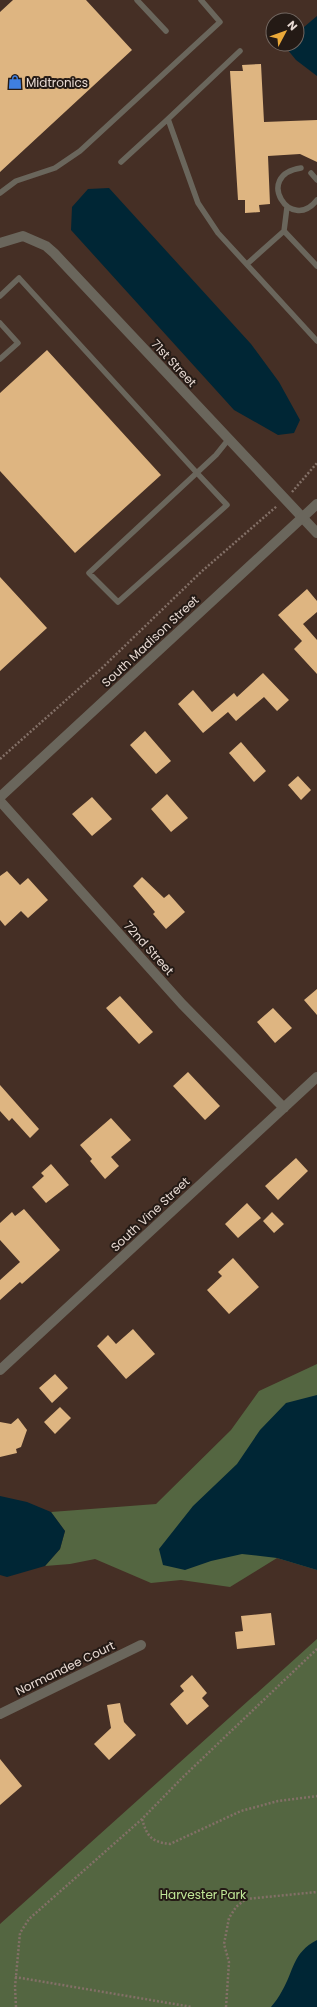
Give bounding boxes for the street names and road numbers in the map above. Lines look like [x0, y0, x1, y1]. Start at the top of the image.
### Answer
street label: 71st Street [148, 335, 200, 391]
street label: South Madison Street [98, 591, 202, 691]
street label: 72nd Street [120, 917, 178, 979]
street label: South Vine Street [107, 1173, 193, 1255]
street label: Normandee Court [13, 1637, 117, 1699]

